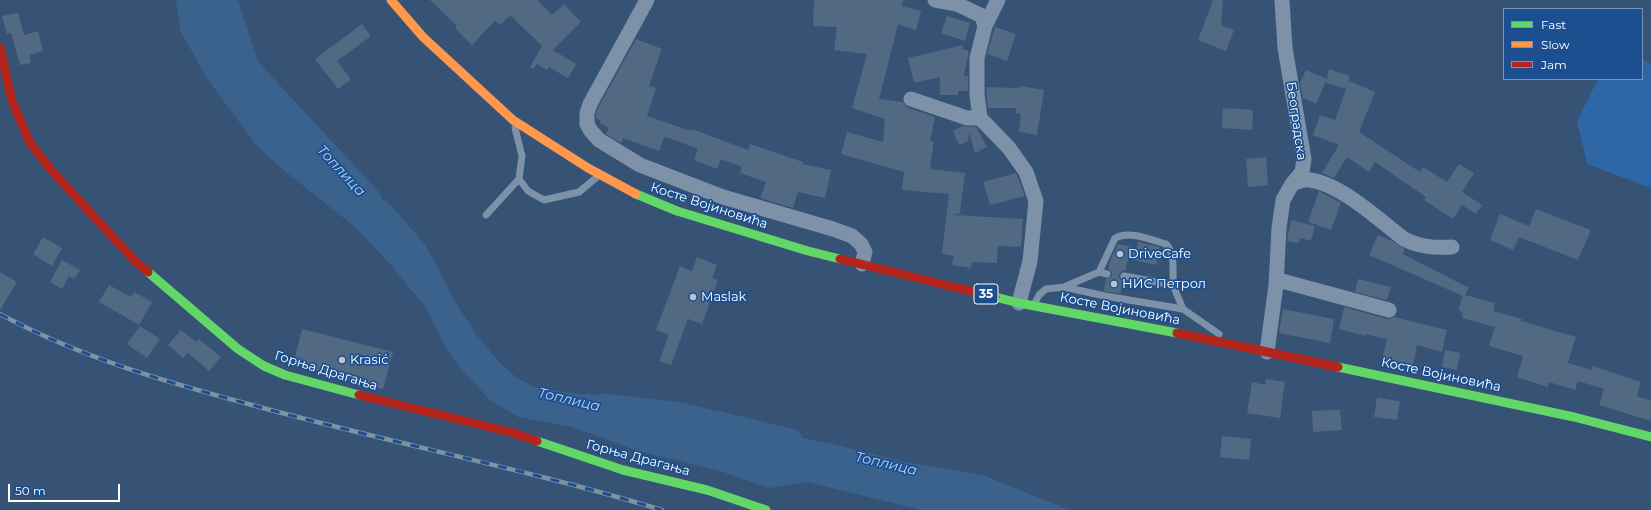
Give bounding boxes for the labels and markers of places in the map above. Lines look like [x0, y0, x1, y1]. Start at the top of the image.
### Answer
place label: DriveCafe [1128, 246, 1191, 262]
marker: DriveCafe [1115, 249, 1125, 259]
place label: НИС Петрол [1122, 276, 1206, 292]
marker: НИС Петрол [1109, 279, 1119, 289]
place label: Maslak [701, 289, 746, 305]
marker: Maslak [688, 292, 698, 302]
place label: Krasić [350, 352, 389, 368]
marker: Krasić [337, 355, 347, 365]

